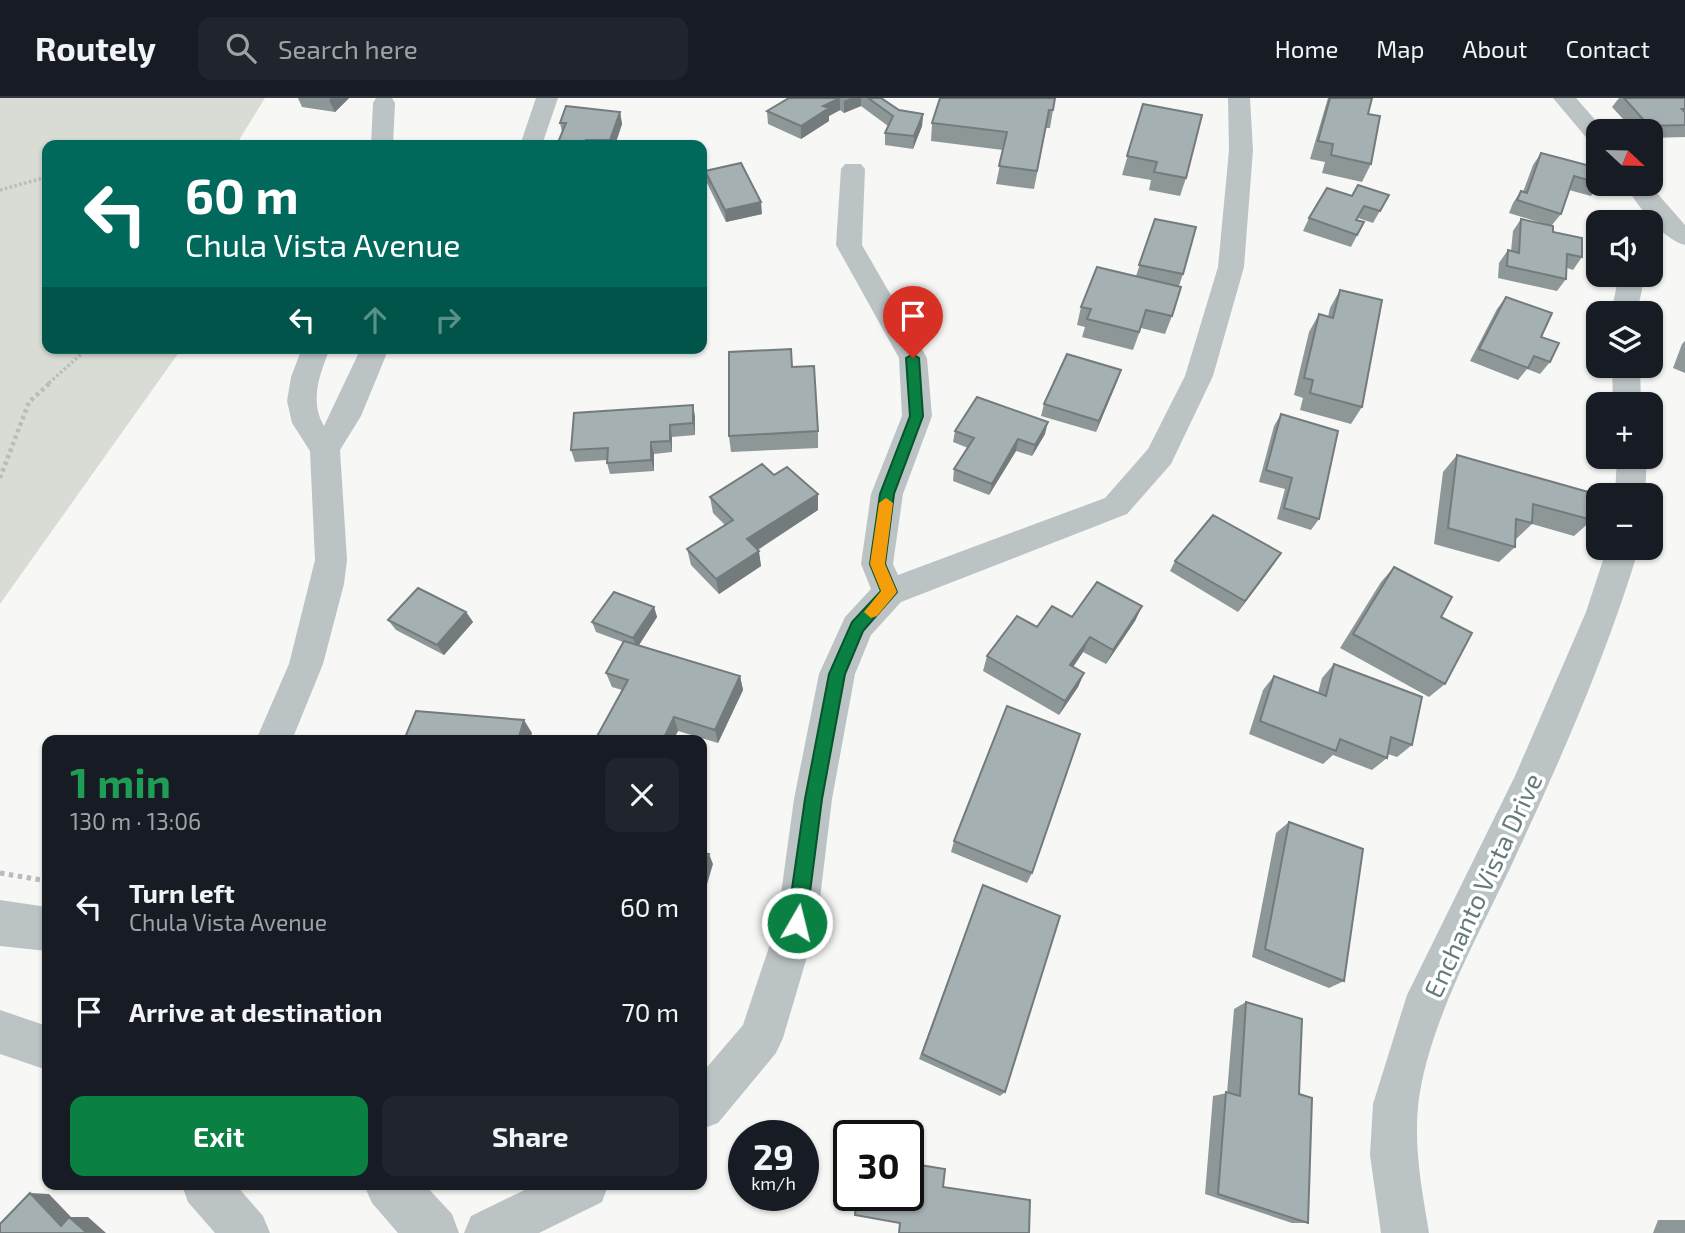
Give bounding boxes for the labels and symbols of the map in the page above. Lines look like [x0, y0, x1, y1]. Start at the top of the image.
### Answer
north arrow [1586, 119, 1662, 196]
pin [883, 286, 943, 358]
street label: Enchanto Vista Drive [1416, 768, 1548, 1002]
position arrow [760, 886, 834, 960]
speed limit sign: 30 [833, 1120, 924, 1211]

